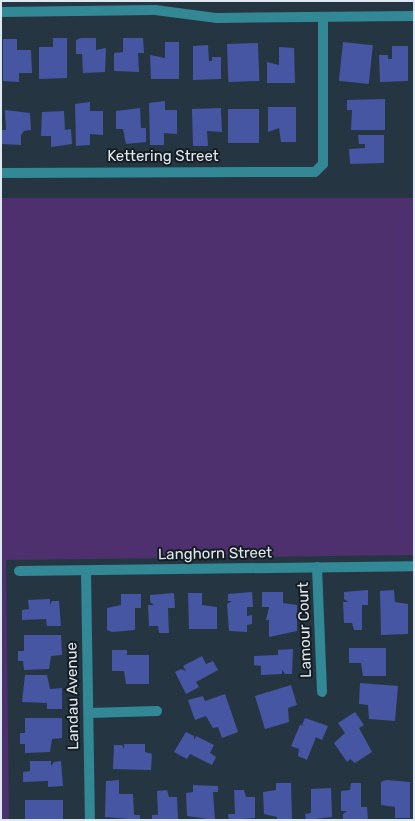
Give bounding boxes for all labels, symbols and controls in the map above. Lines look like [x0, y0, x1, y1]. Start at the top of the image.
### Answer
street label: Kettering Street [107, 148, 219, 166]
street label: Langhorn Street [158, 544, 272, 564]
street label: Lamour Court [294, 582, 316, 678]
street label: Landau Avenue [63, 642, 83, 750]

